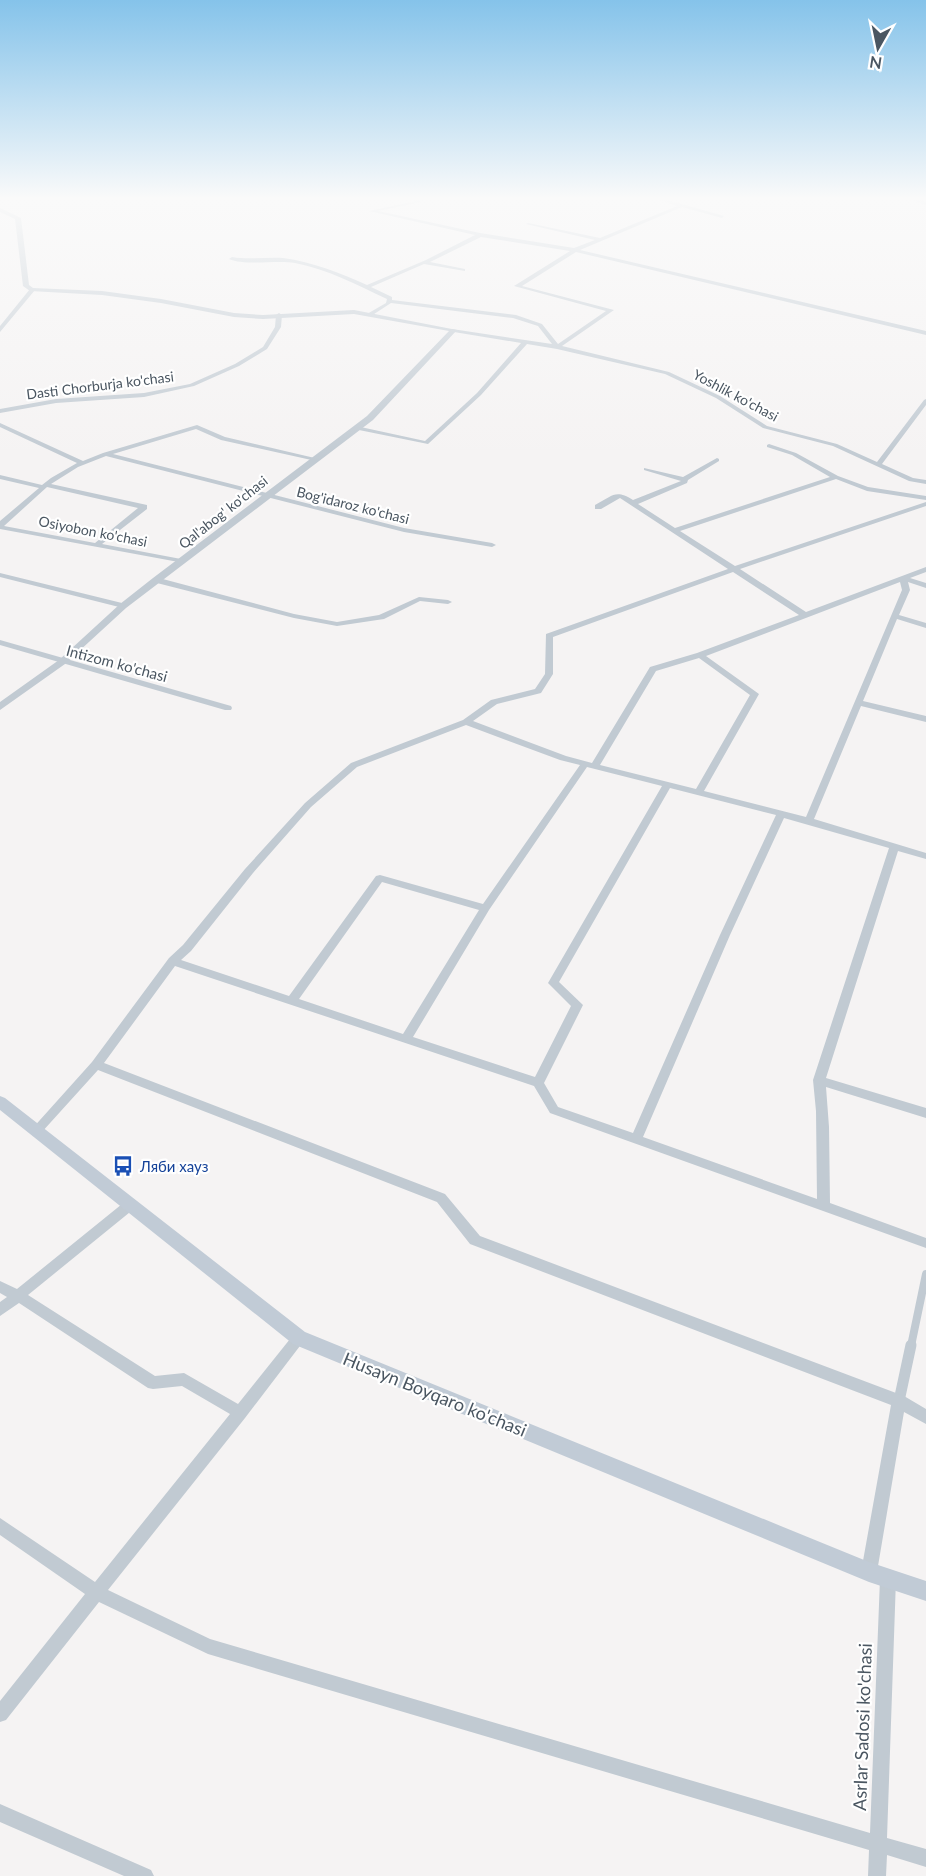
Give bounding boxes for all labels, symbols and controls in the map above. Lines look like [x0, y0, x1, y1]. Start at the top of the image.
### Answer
north arrow [848, 18, 908, 78]
text: N [868, 53, 883, 74]
street label: Yoshlik ko'chasi [690, 365, 782, 425]
street label: Dasti Chorburja ko'chasi [25, 368, 175, 402]
street label: Qal'abog' ko'chasi [175, 472, 271, 552]
street label: Bog'idaroz ko'chasi [295, 483, 411, 527]
street label: Osiyobon ko'chasi [37, 512, 149, 550]
street label: Intizom ko'chasi [64, 641, 170, 685]
bus stop icon: Ляби хауз [111, 1154, 135, 1178]
place label: Ляби хауз [139, 1157, 209, 1175]
street label: Husayn Boyqaro ko'chasi [340, 1347, 530, 1441]
street label: Asrlar Sadosi ko'chasi [848, 1643, 876, 1811]

